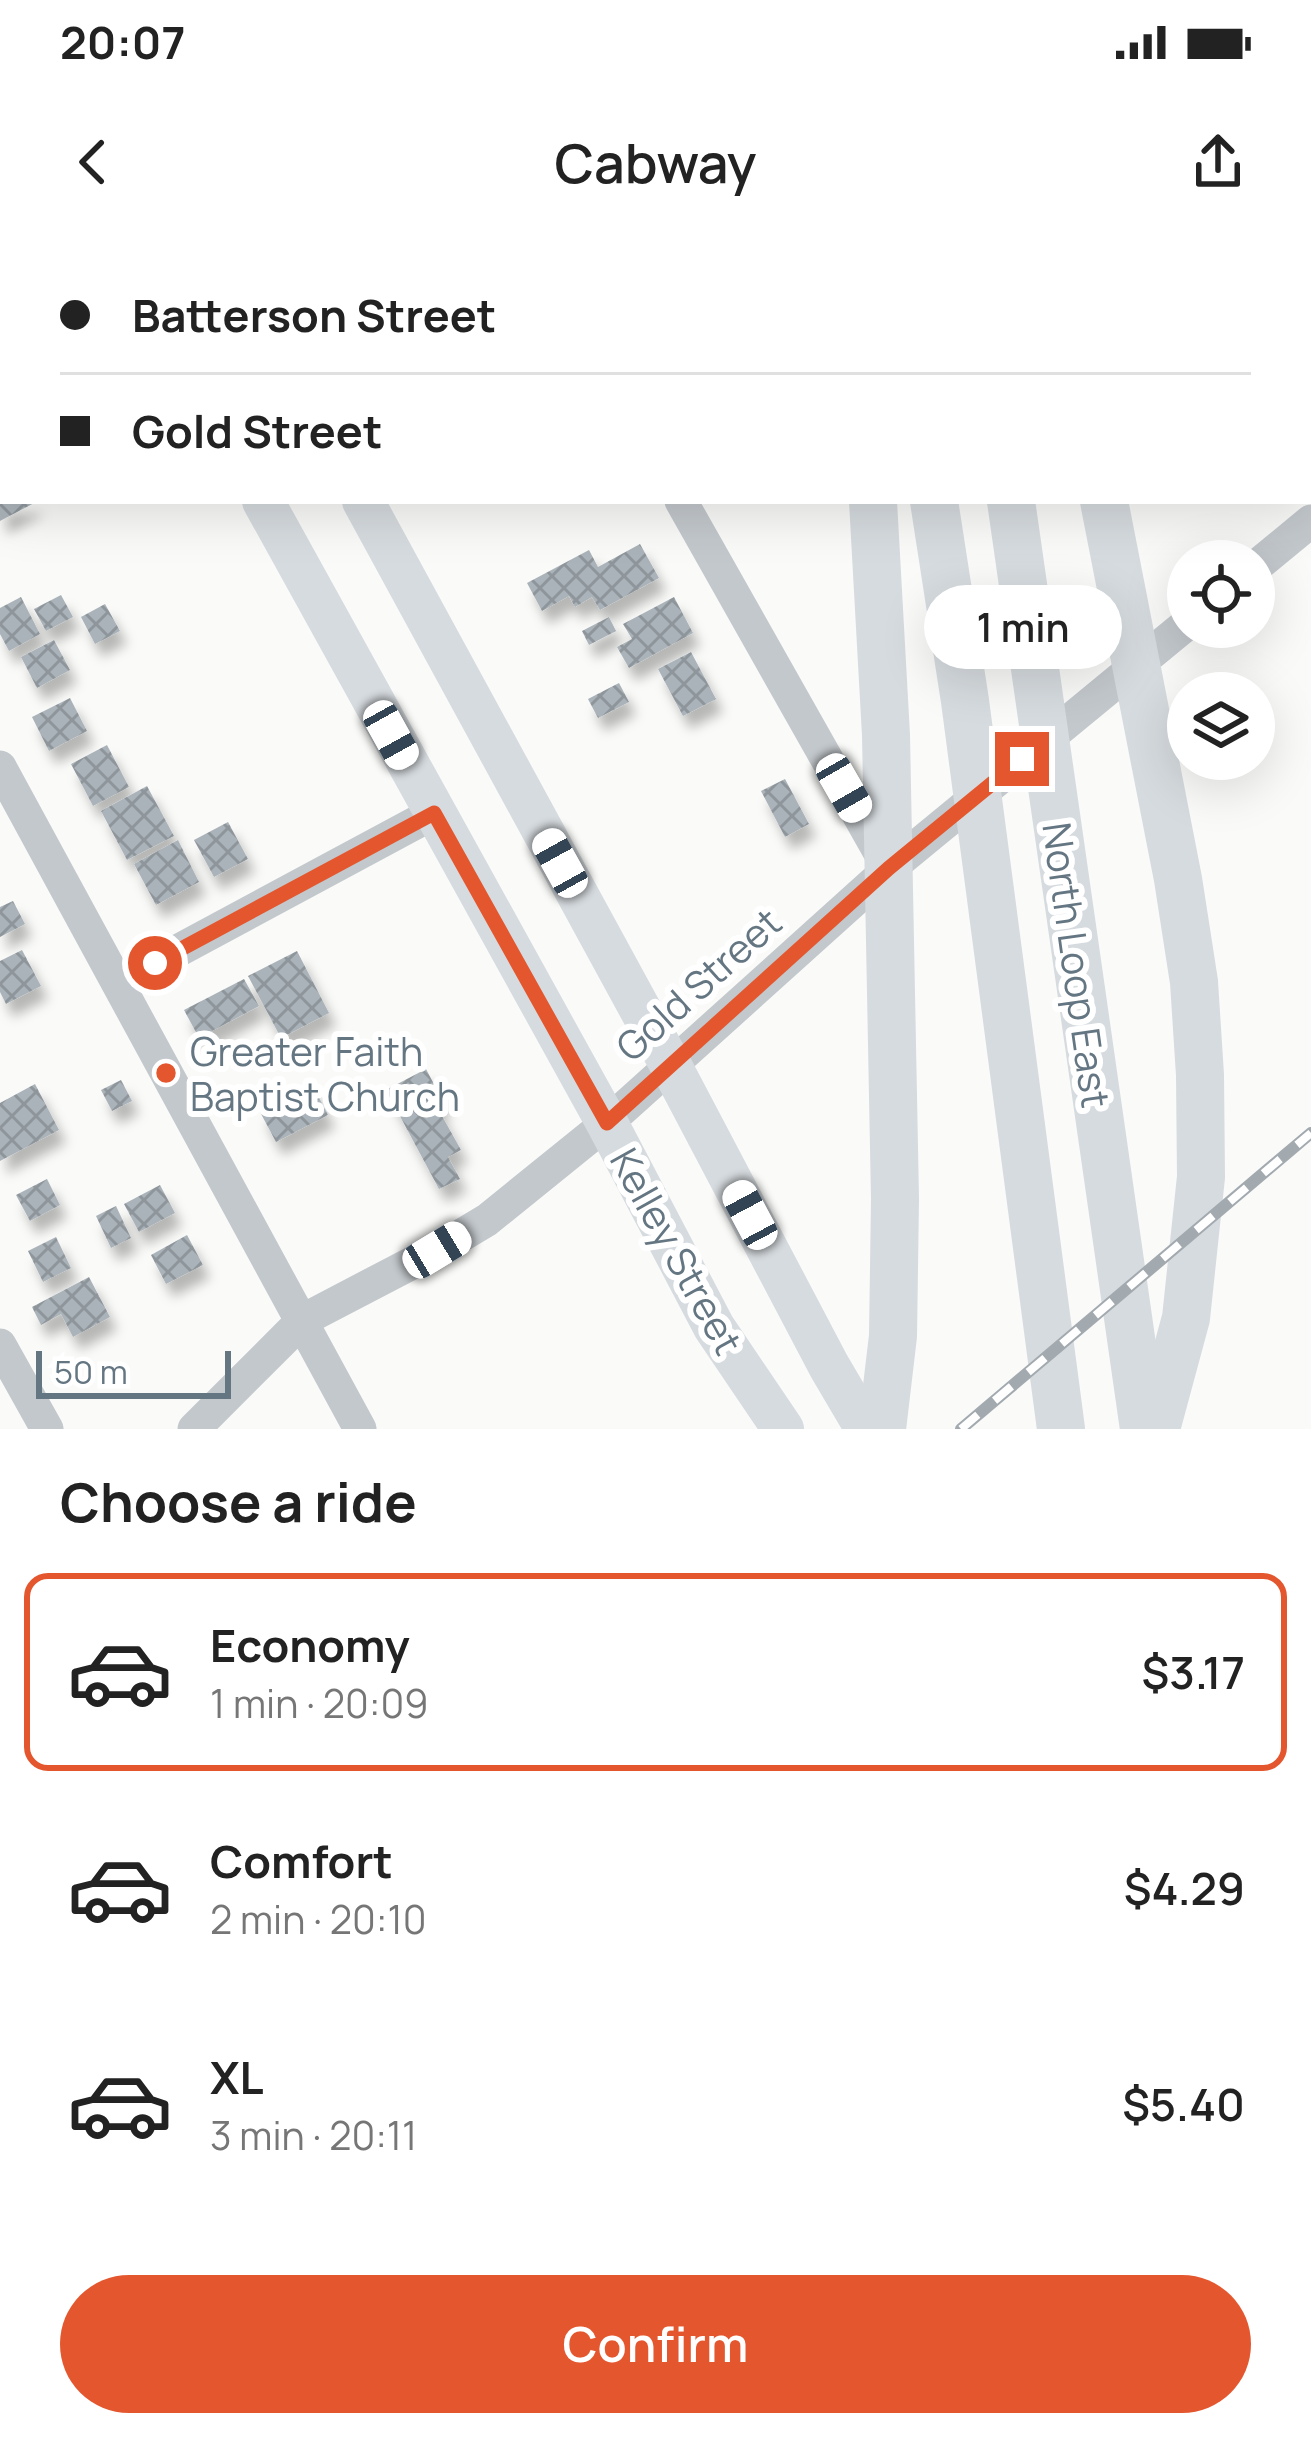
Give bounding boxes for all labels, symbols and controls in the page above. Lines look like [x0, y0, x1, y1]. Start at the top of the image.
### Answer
text: 20:07 [60, 11, 185, 73]
text: Cabway [555, 125, 756, 199]
icon: back [60, 129, 126, 195]
icon: share [1185, 129, 1251, 195]
text: Batterson Street [132, 284, 496, 346]
text: Gold Street [132, 400, 382, 462]
map controls [1167, 540, 1275, 780]
button: locate [1167, 540, 1275, 648]
callout: 1 min [923, 585, 1121, 669]
text: 1 min [977, 600, 1069, 654]
button: layers [1167, 672, 1275, 780]
car [358, 695, 424, 775]
route end [995, 732, 1049, 786]
car [810, 748, 878, 828]
street label: North Loop East [1030, 819, 1124, 1111]
car [527, 823, 593, 903]
street label: Gold Street [604, 895, 792, 1073]
route start [128, 936, 182, 990]
place label: Greater Faith Baptist Church [190, 1024, 460, 1123]
marker: Greater Faith Baptist Church [153, 1060, 179, 1086]
street label: Kelley Street [598, 1138, 756, 1364]
car [717, 1175, 783, 1255]
car [397, 1216, 477, 1284]
scale bar [36, 1345, 231, 1398]
text: 50 m [54, 1349, 128, 1394]
text: Choose a ride [60, 1464, 417, 1538]
text: Economy [210, 1614, 410, 1676]
icon: car [66, 1618, 174, 1726]
text: $3.17 [1142, 1641, 1245, 1703]
text: 1 min · 20:09 [210, 1676, 428, 1730]
text: Comfort [210, 1830, 393, 1892]
icon: car [66, 1834, 174, 1942]
text: $4.29 [1124, 1857, 1245, 1919]
text: 2 min · 20:10 [210, 1892, 427, 1946]
text: XL [210, 2046, 264, 2108]
icon: car [66, 2050, 174, 2158]
text: $5.40 [1122, 2073, 1245, 2135]
text: 3 min · 20:11 [210, 2108, 417, 2162]
button: Confirm [60, 2275, 1251, 2413]

